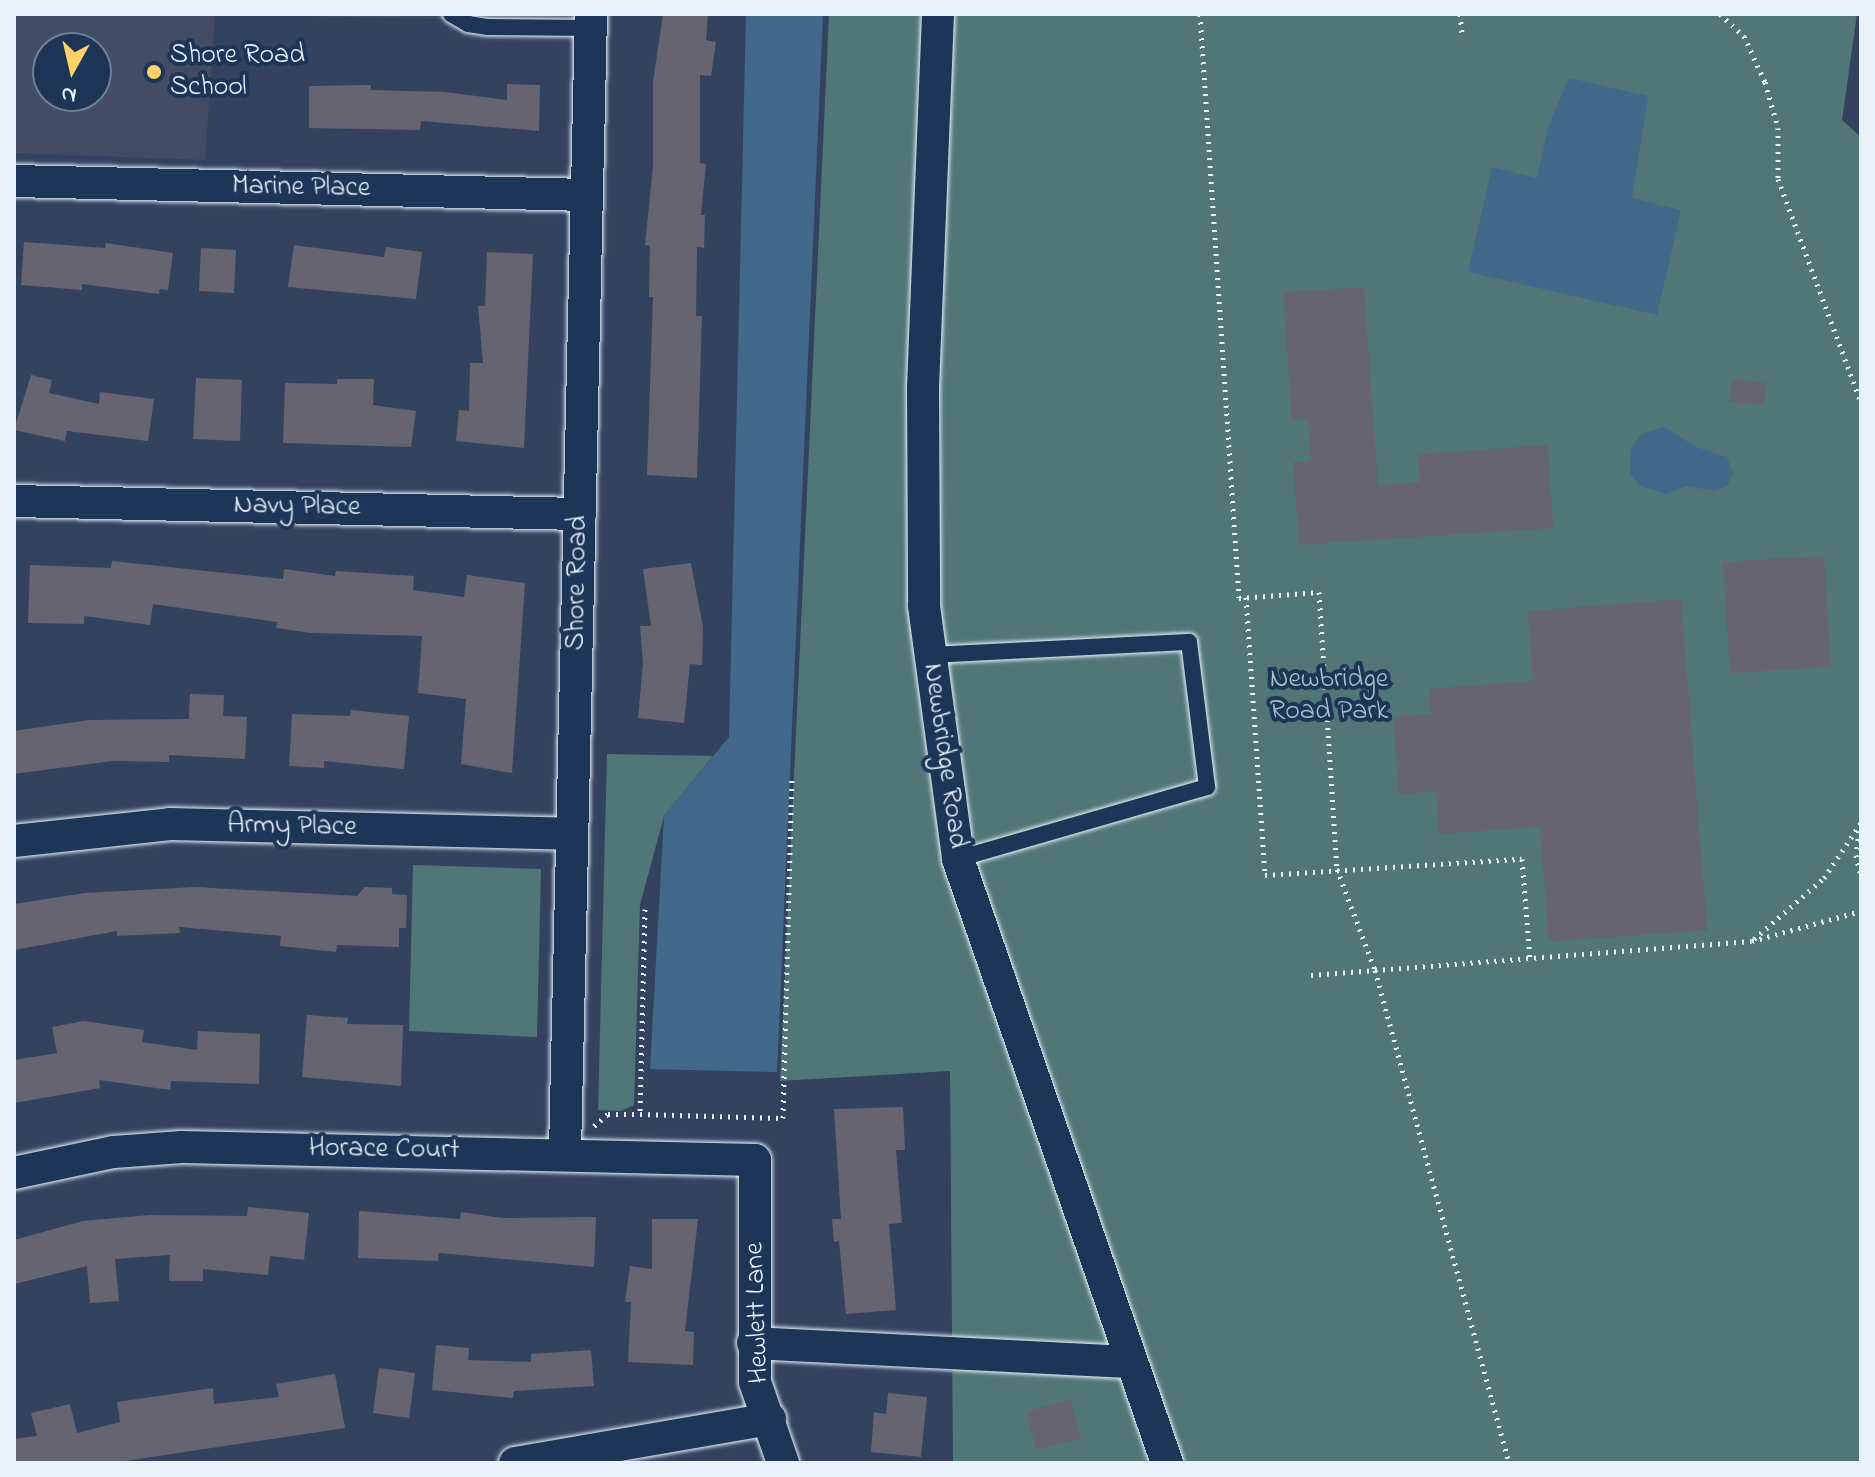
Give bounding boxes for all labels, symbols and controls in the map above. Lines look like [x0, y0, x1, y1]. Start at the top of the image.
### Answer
north arrow [32, 32, 112, 112]
place label: Shore Road School [170, 39, 305, 105]
marker: Shore Road School [145, 63, 163, 81]
text: N [59, 77, 79, 111]
street label: Marine Place [231, 170, 371, 206]
street label: Navy Place [233, 489, 361, 525]
street label: Shore Road [560, 515, 596, 651]
street label: Newbridge Road [914, 661, 974, 851]
park label: Newbridge Road Park [1270, 663, 1388, 729]
street label: Army Place [227, 809, 357, 845]
street label: Horace Court [308, 1132, 460, 1168]
street label: Hewlett Lane [739, 1242, 777, 1384]

